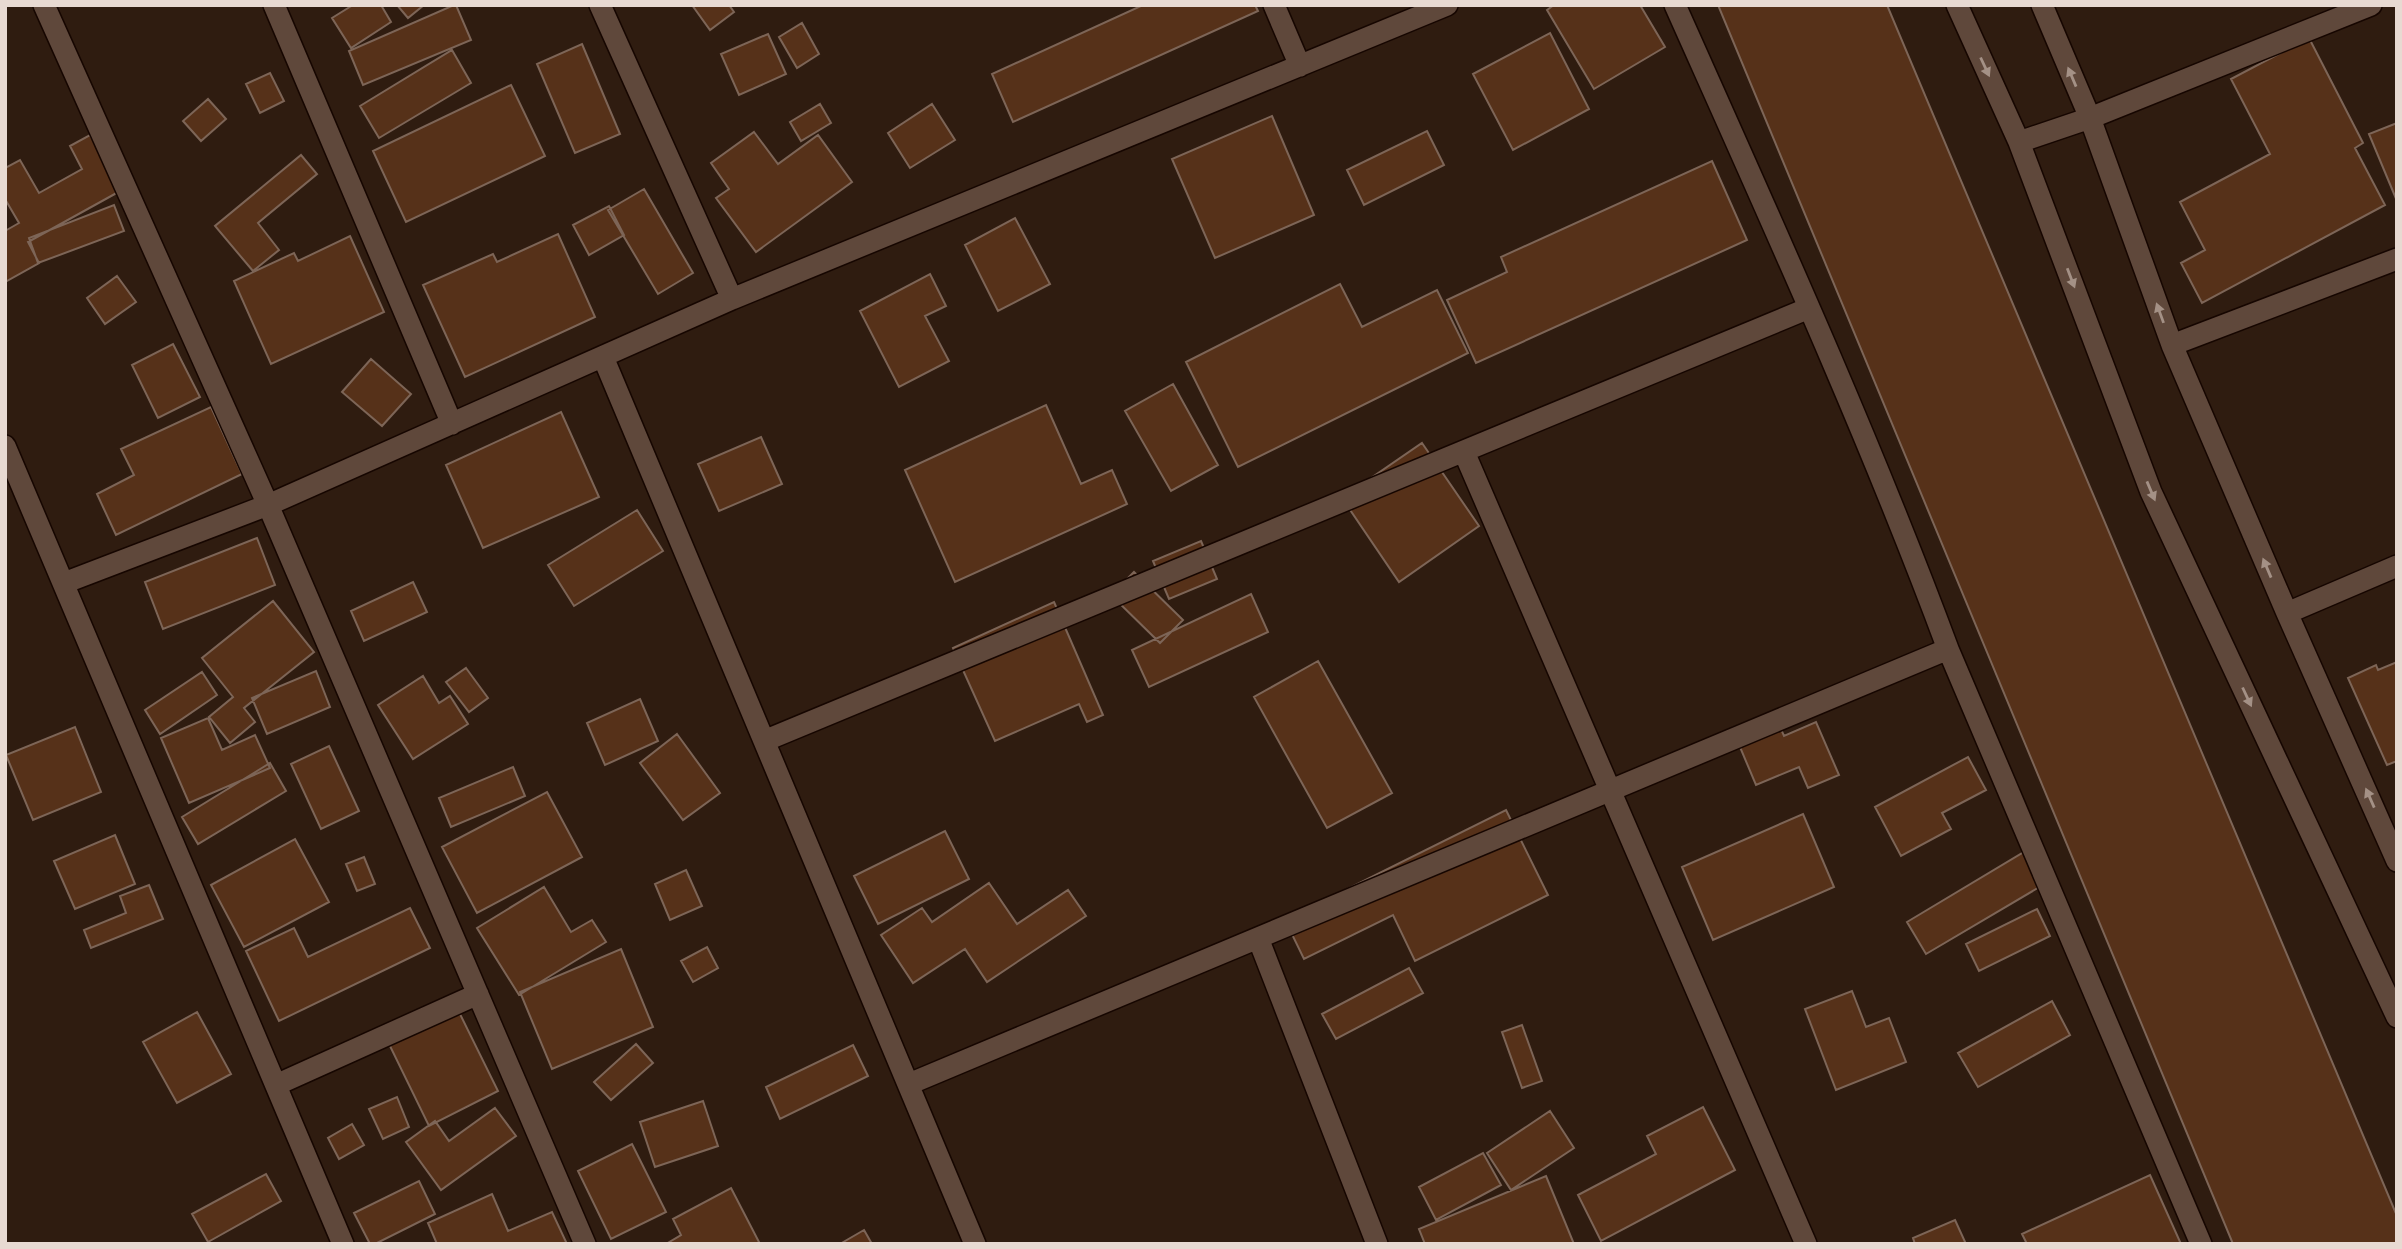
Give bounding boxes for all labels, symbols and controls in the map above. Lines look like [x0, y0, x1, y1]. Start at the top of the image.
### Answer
one-way arrow [1980, 57, 1991, 77]
one-way arrow [2067, 66, 2078, 87]
one-way arrow [2065, 268, 2076, 289]
one-way arrow [2154, 303, 2165, 324]
one-way arrow [2145, 481, 2157, 501]
one-way arrow [2261, 558, 2273, 578]
one-way arrow [2241, 687, 2253, 707]
one-way arrow [2364, 788, 2376, 808]

